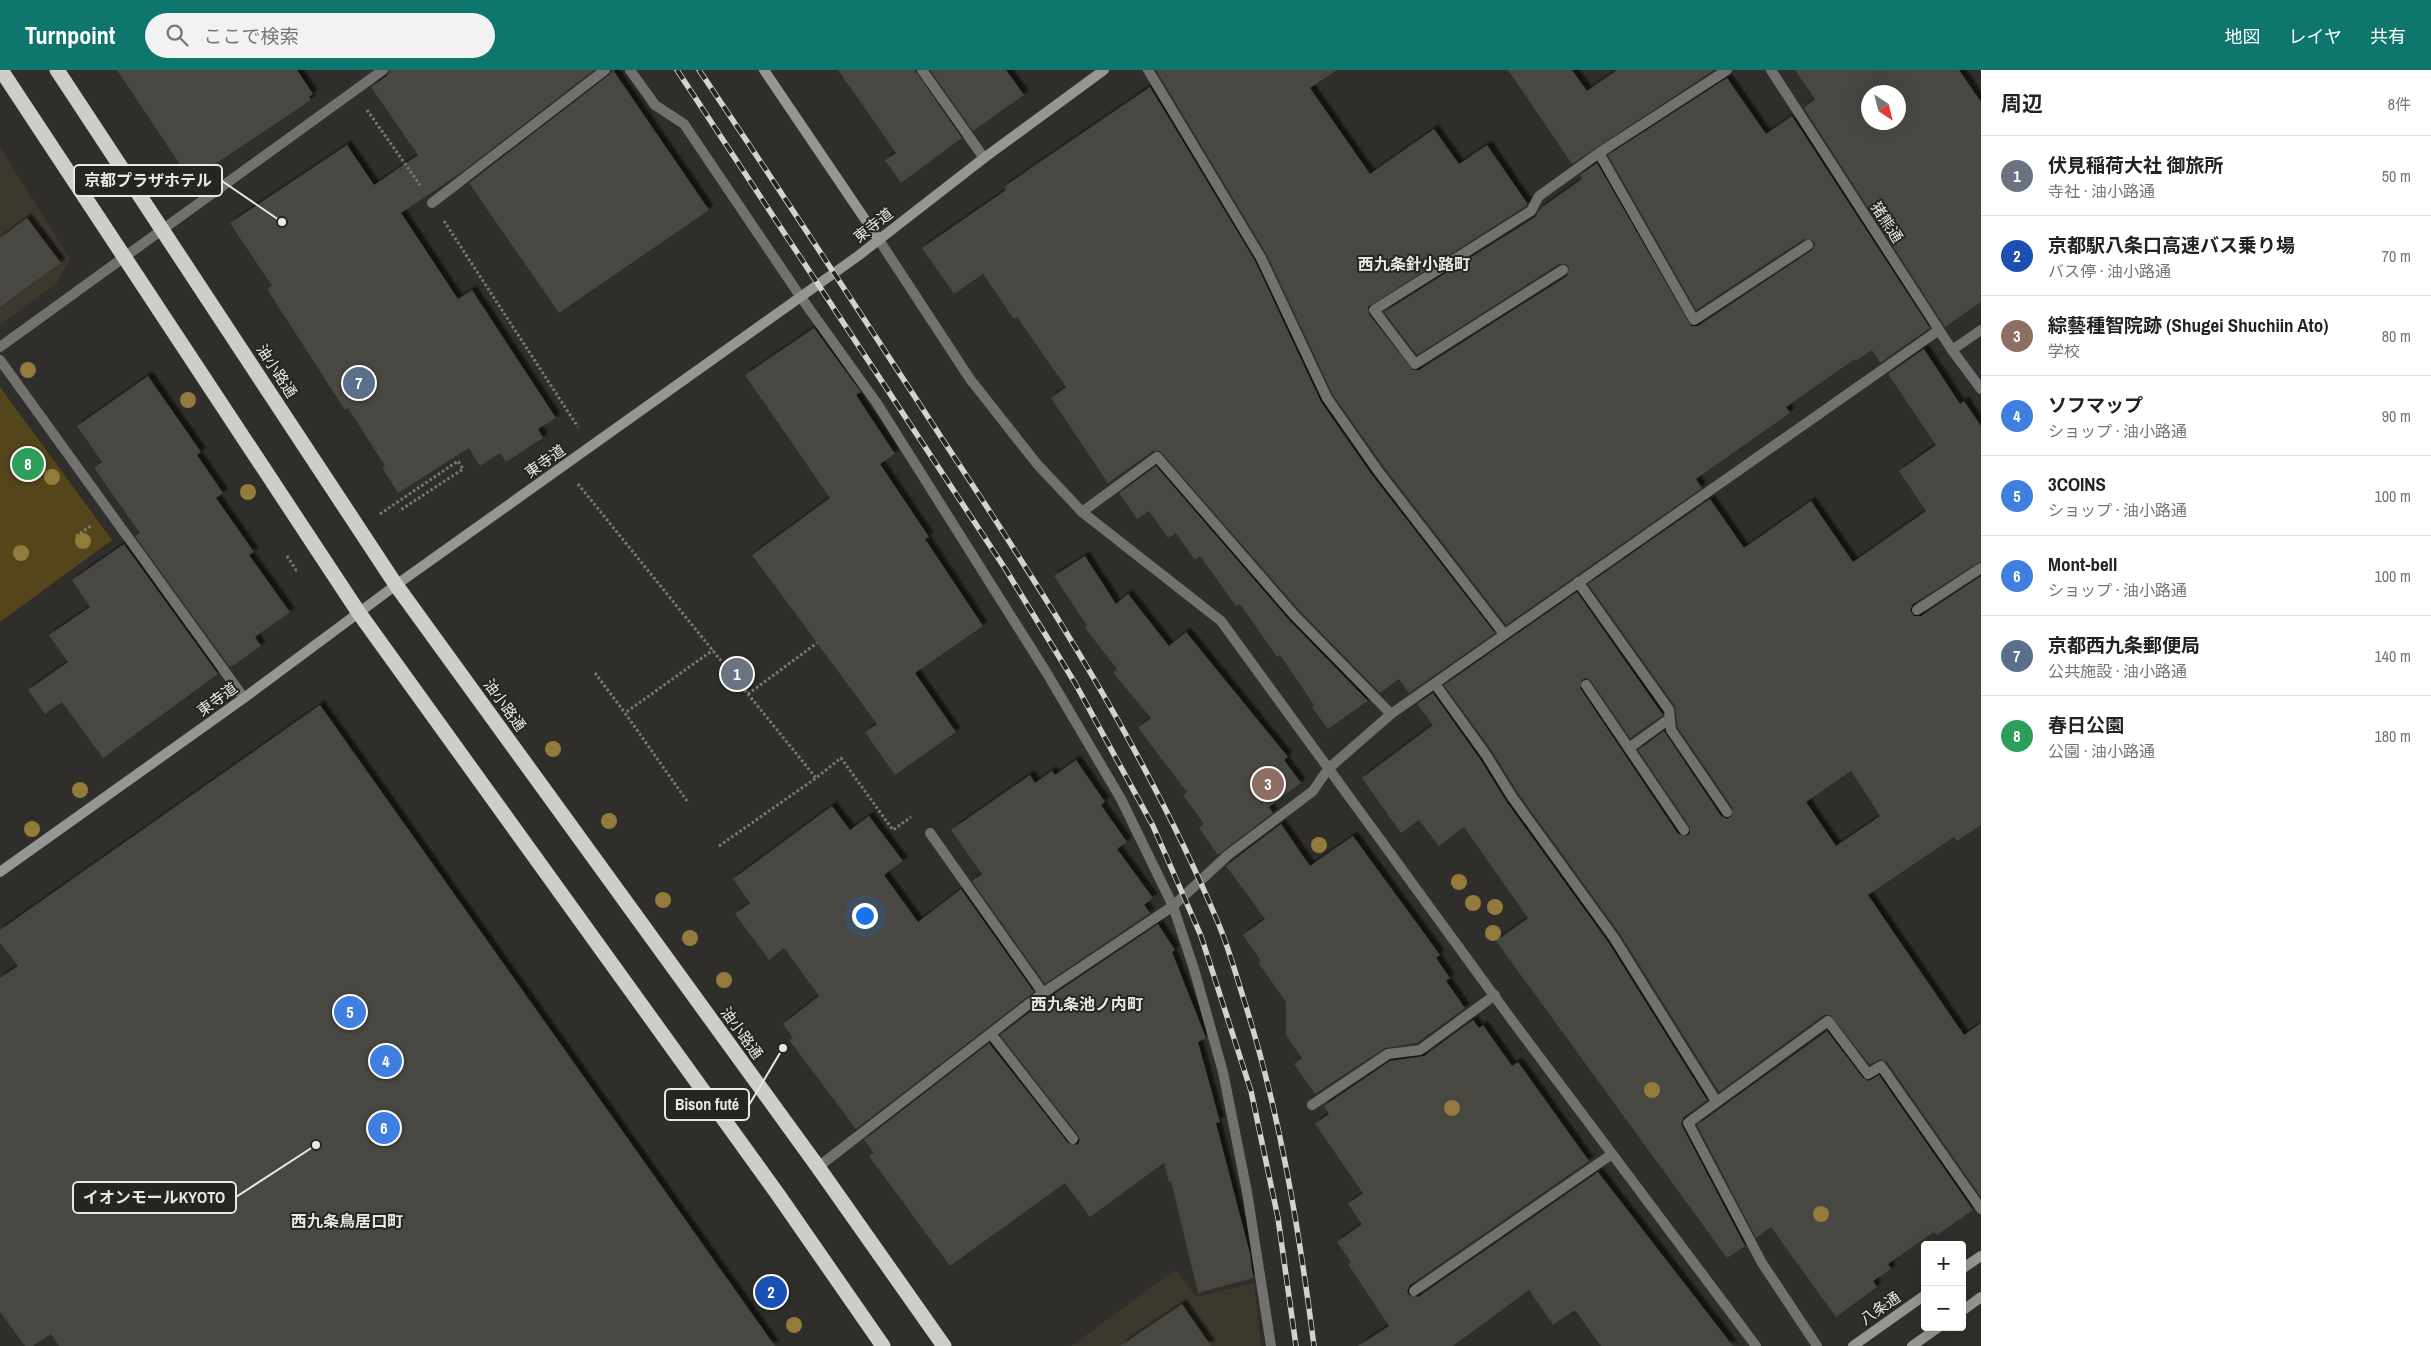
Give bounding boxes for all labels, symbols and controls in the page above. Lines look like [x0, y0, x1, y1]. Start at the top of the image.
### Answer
search box [145, 13, 495, 58]
text: Turnpoint [25, 19, 115, 51]
icon: search [163, 21, 191, 49]
text: ここで検索 [203, 23, 298, 49]
text: 地図 [2225, 24, 2261, 49]
text: レイヤ [2289, 24, 2342, 49]
text: 共有 [2370, 24, 2406, 49]
north arrow [1861, 85, 1906, 130]
text: 周辺 [2001, 89, 2043, 118]
text: 8件 [2388, 93, 2411, 115]
text: 伏見稲荷大社 御旅所 [2048, 152, 2223, 178]
callout: 京都プラザホテル [74, 165, 222, 196]
text: 1 [2013, 165, 2021, 187]
text: 50 m [2382, 165, 2411, 187]
text: 京都プラザホテル [84, 169, 212, 191]
text: 寺社 · 油小路通 [2048, 180, 2155, 202]
street label: 猪熊通 [1866, 197, 1908, 247]
street label: 東寺道 [849, 203, 897, 247]
text: 京都駅八条口高速バス乗り場 [2048, 232, 2295, 258]
text: 2 [2013, 245, 2021, 267]
text: 70 m [2382, 245, 2411, 267]
district label: 西九条針小路町 [1358, 253, 1470, 275]
text: バス停 · 油小路通 [2048, 260, 2171, 282]
text: 綜藝種智院跡 (Shugei Shuchiin Ato) [2048, 312, 2329, 338]
text: 3 [2013, 325, 2021, 347]
text: 80 m [2382, 325, 2411, 347]
street label: 油小路通 [252, 340, 302, 402]
text: 学校 [2048, 340, 2080, 362]
pin: 7 [343, 364, 375, 402]
text: ソフマップ [2048, 392, 2143, 418]
text: 4 [2013, 405, 2021, 427]
text: 90 m [2382, 405, 2411, 427]
text: ショップ · 油小路通 [2048, 420, 2187, 442]
street label: 東寺道 [521, 439, 569, 483]
pin: 8 [12, 445, 44, 483]
text: 3COINS [2048, 471, 2106, 497]
text: 5 [2013, 485, 2021, 507]
text: 100 m [2375, 485, 2411, 507]
text: ショップ · 油小路通 [2048, 499, 2187, 521]
text: Mont-bell [2048, 551, 2117, 577]
text: 6 [2013, 565, 2021, 587]
text: 100 m [2375, 565, 2411, 587]
text: ショップ · 油小路通 [2048, 579, 2187, 601]
text: 京都西九条郵便局 [2048, 632, 2200, 658]
text: 7 [2013, 645, 2021, 667]
text: 140 m [2375, 645, 2411, 667]
pin: 1 [721, 655, 753, 693]
text: 公共施設 · 油小路通 [2048, 660, 2187, 682]
street label: 油小路通 [479, 675, 531, 735]
street label: 東寺道 [193, 677, 241, 721]
text: 春日公園 [2048, 712, 2124, 738]
text: 8 [2013, 725, 2021, 747]
text: 180 m [2375, 725, 2411, 747]
text: 公園 · 油小路通 [2048, 740, 2155, 762]
pin: 3 [1252, 765, 1284, 803]
your location [852, 903, 878, 929]
pin: 5 [334, 993, 366, 1031]
district label: 西九条池ノ内町 [1031, 993, 1143, 1015]
street label: 油小路通 [716, 1003, 768, 1063]
pin: 4 [370, 1042, 402, 1080]
callout: Bison futé [665, 1089, 749, 1120]
text: Bison futé [675, 1093, 739, 1115]
pin: 6 [368, 1109, 400, 1147]
callout: イオンモールKYOTO [73, 1182, 236, 1213]
text: イオンモールKYOTO [83, 1186, 225, 1208]
district label: 西九条鳥居口町 [291, 1210, 403, 1232]
map controls [1921, 1241, 1966, 1331]
button: + [1921, 1241, 1966, 1286]
pin: 2 [755, 1273, 787, 1311]
street label: 八条通 [1856, 1286, 1904, 1330]
button: − [1921, 1286, 1966, 1331]

